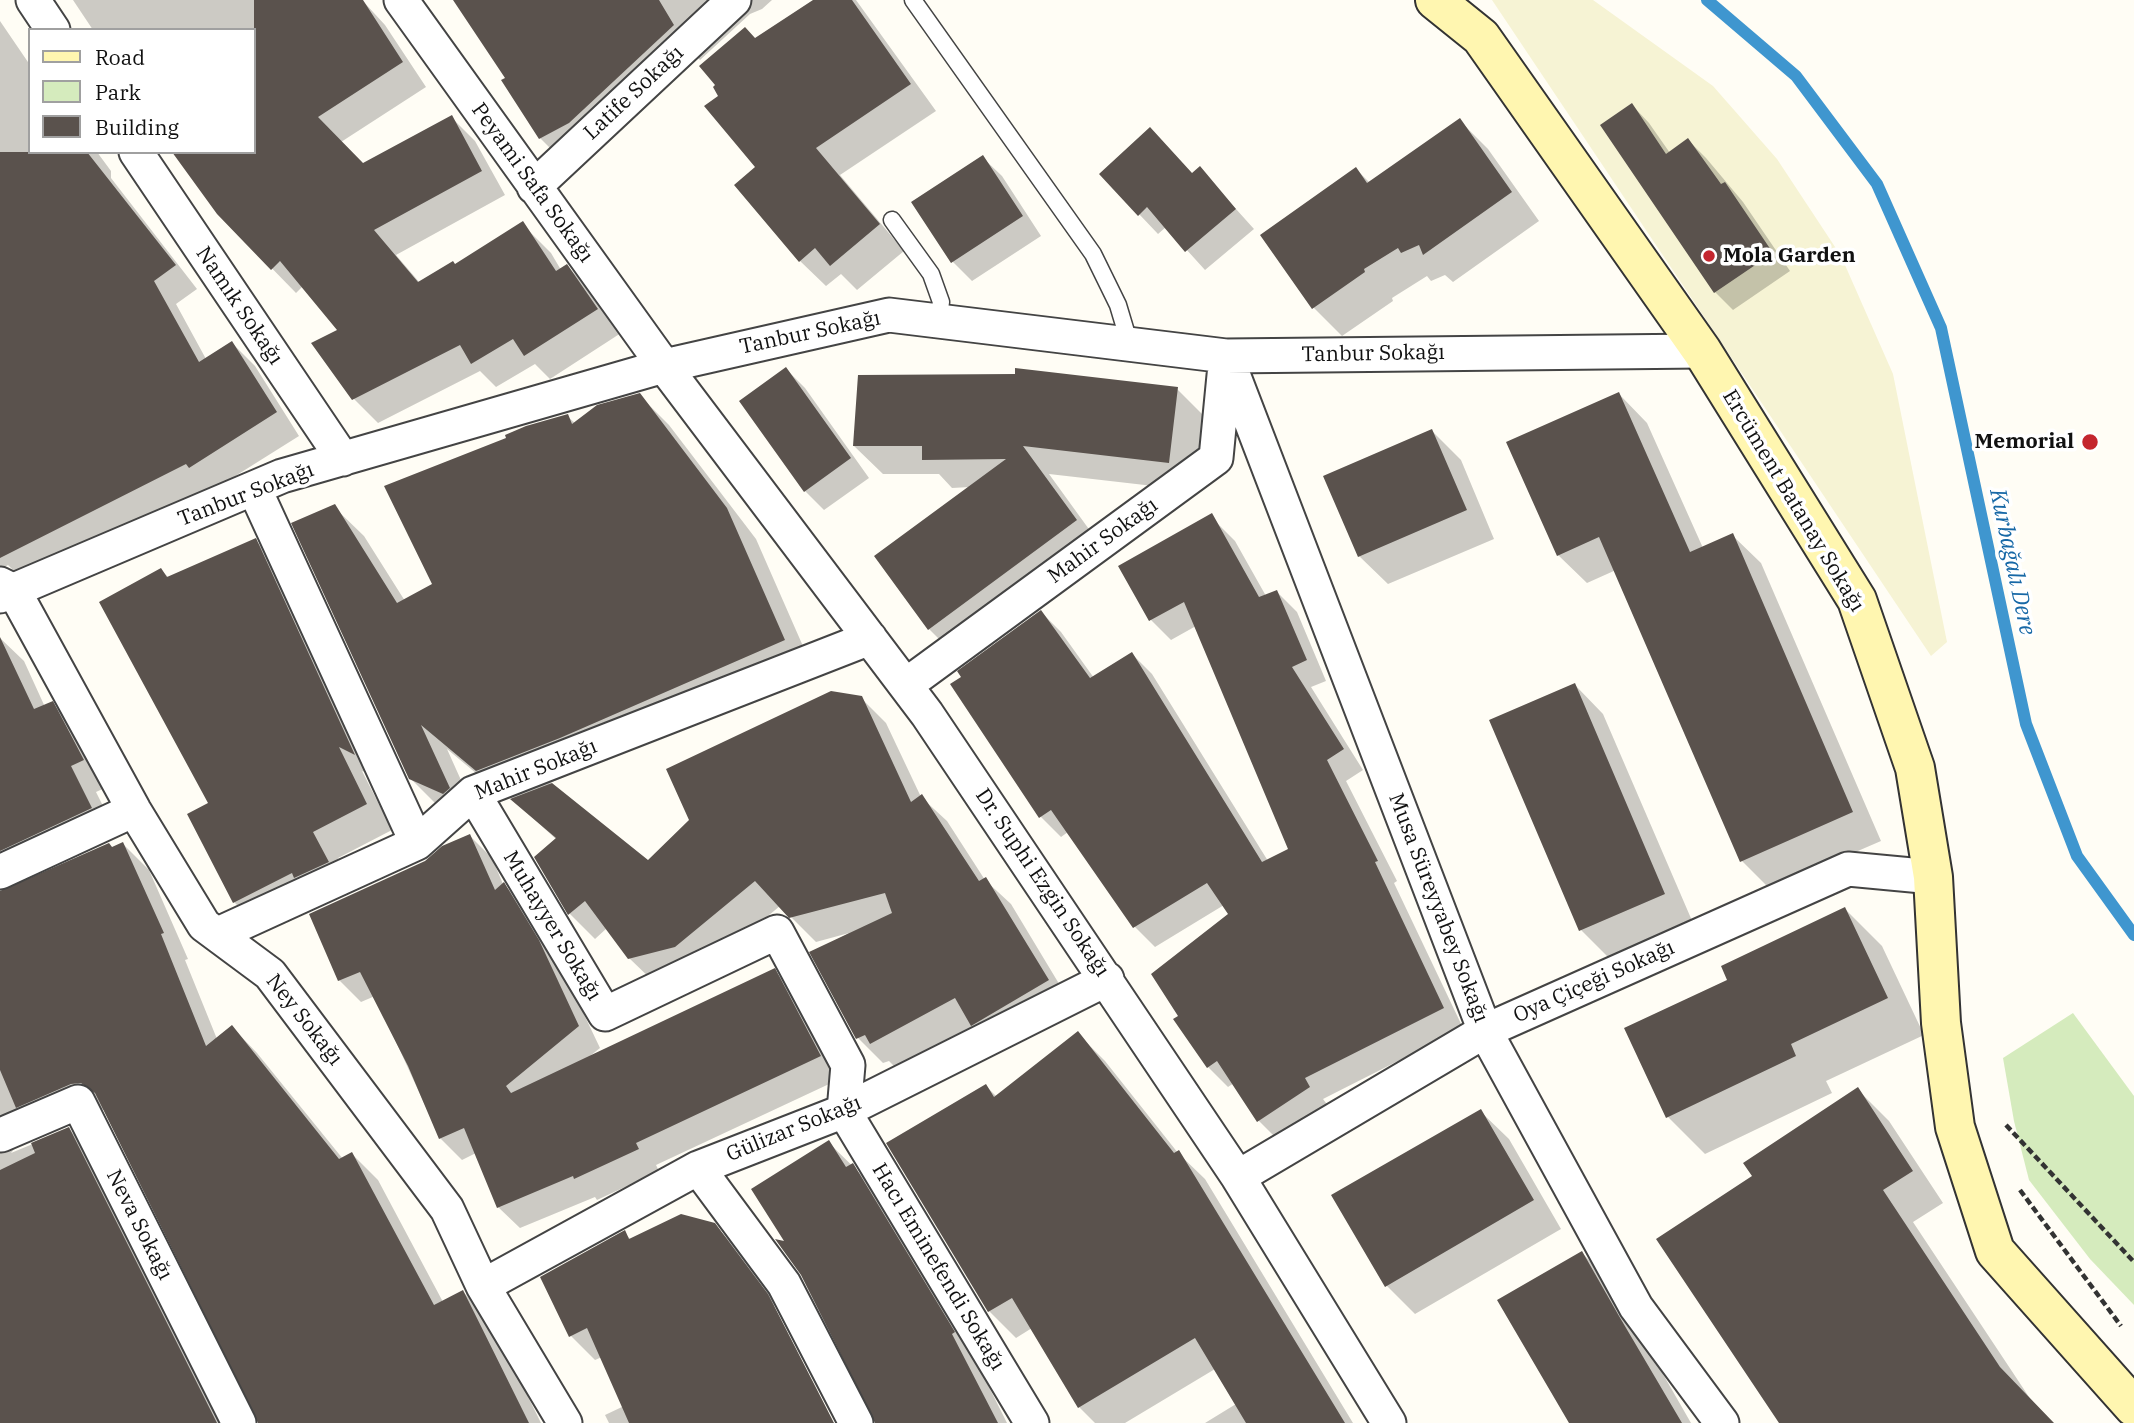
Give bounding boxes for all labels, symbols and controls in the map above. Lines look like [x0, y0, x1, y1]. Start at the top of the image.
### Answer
legend [28, 28, 256, 154]
street label: Latife Sokağı [579, 41, 689, 145]
text: Road [95, 43, 145, 71]
text: Park [95, 78, 141, 106]
street label: Peyami Safa Sokağı [466, 98, 598, 268]
text: Building [95, 113, 179, 141]
street label: Namık Sokağı [190, 242, 288, 370]
place label: Mola Garden [1723, 243, 1856, 269]
marker: Mola Garden [1701, 248, 1717, 264]
street label: Tanbur Sokağı [737, 306, 883, 360]
street label: Tanbur Sokağı [1301, 340, 1445, 368]
street label: Ercüment Batanay Sokağı [1717, 385, 1869, 617]
place label: Memorial [1974, 429, 2074, 455]
marker: Memorial [2080, 432, 2100, 452]
street label: Tanbur Sokağı [175, 458, 317, 532]
water label: Kurbağalı Dere [1983, 486, 2041, 638]
street label: Mahir Sokağı [1043, 493, 1163, 589]
street label: Mahir Sokağı [471, 734, 601, 806]
street label: Dr. Suphi Ezgin Sokağı [970, 784, 1114, 982]
street label: Musa Süreyyabey Sokağı [1383, 790, 1493, 1026]
street label: Muhayyer Sokağı [497, 847, 607, 1005]
street label: Oya Çiçeği Sokağı [1510, 935, 1678, 1029]
street label: Ney Sokağı [260, 969, 348, 1071]
street label: Gülizar Sokağı [723, 1090, 865, 1168]
street label: Hacı Eminefendi Sokağı [866, 1159, 1010, 1375]
street label: Neva Sokağı [100, 1166, 178, 1284]

